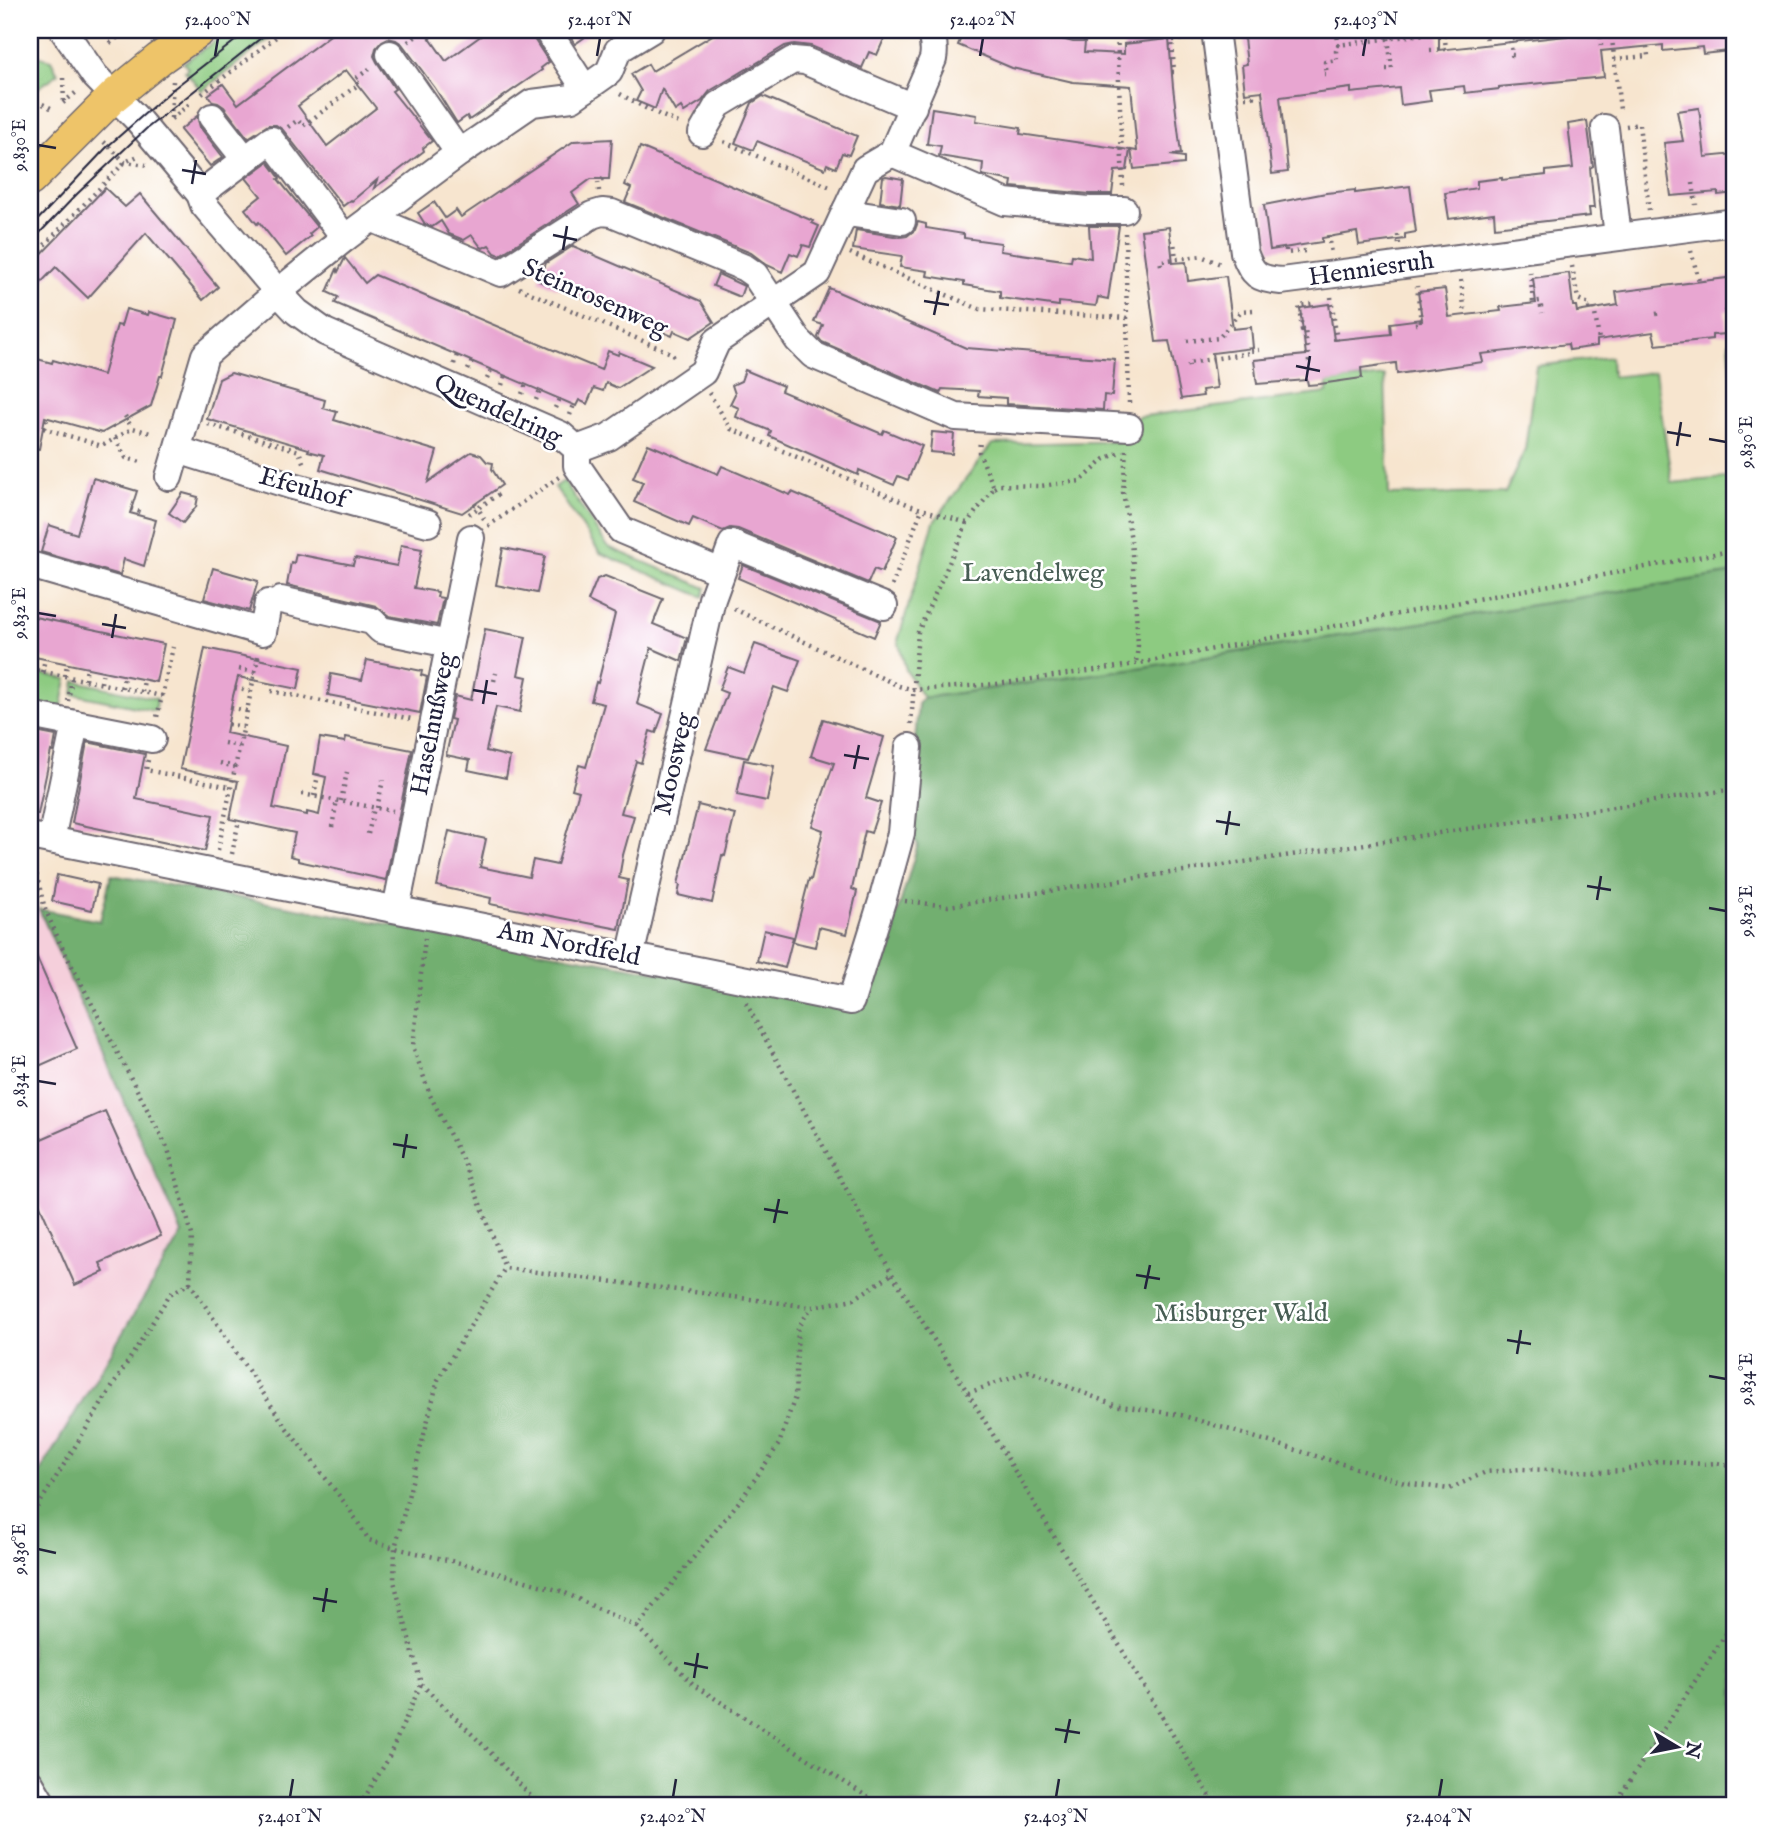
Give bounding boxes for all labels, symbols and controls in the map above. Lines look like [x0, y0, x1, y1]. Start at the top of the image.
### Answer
text: 52.400°N [185, 9, 252, 32]
text: 52.401°N [568, 9, 633, 32]
text: 52.402°N [950, 9, 1017, 32]
text: 52.403°N [1334, 9, 1399, 32]
text: 9.830°E [9, 119, 32, 172]
street label: Henniesruh [1306, 244, 1436, 294]
street label: Steinrosenweg [517, 251, 674, 345]
street label: Quendelring [429, 366, 568, 454]
text: 9.830°E [1736, 416, 1759, 469]
street label: Efeuhof [255, 460, 355, 518]
park label: Lavendelweg [962, 557, 1105, 590]
text: 9.832°E [9, 587, 32, 640]
street label: Haselnußweg [403, 649, 463, 798]
street label: Moosweg [646, 709, 702, 819]
text: 9.832°E [1736, 885, 1759, 938]
street label: Am Nordfeld [494, 914, 643, 974]
text: 9.834°E [9, 1055, 32, 1108]
park label: Misburger Wald [1154, 1297, 1328, 1330]
text: 9.834°E [1736, 1353, 1759, 1406]
text: 9.836°E [9, 1523, 32, 1576]
north arrow [1642, 1713, 1712, 1783]
text: N [1678, 1738, 1705, 1760]
text: 52.401°N [258, 1806, 323, 1829]
text: 52.402°N [640, 1806, 707, 1829]
text: 52.403°N [1024, 1806, 1089, 1829]
text: 52.404°N [1406, 1806, 1473, 1829]

